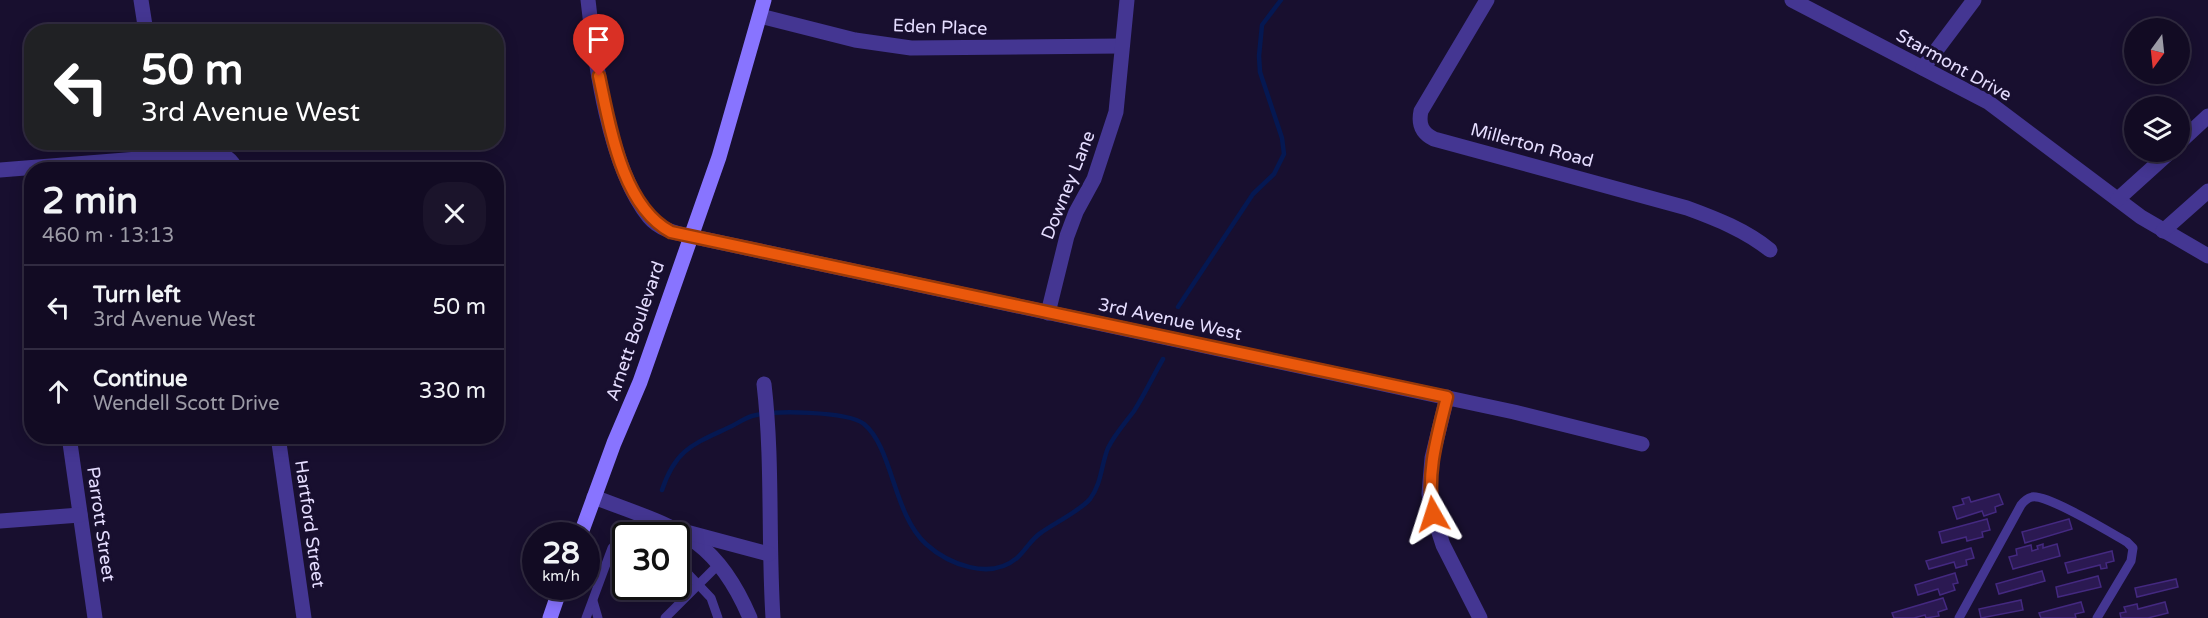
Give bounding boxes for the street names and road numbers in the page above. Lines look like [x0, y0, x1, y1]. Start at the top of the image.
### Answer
street label: Eden Place [892, 14, 988, 40]
street label: Starmont Drive [1892, 24, 2016, 106]
street label: Millerton Road [1468, 118, 1596, 172]
street label: Downey Lane [1036, 127, 1100, 243]
street label: Arnett Boulevard [601, 258, 669, 404]
street label: 3rd Avenue West [1096, 293, 1244, 345]
street label: Hartford Street [290, 459, 330, 589]
street label: Parrott Street [82, 465, 120, 583]

